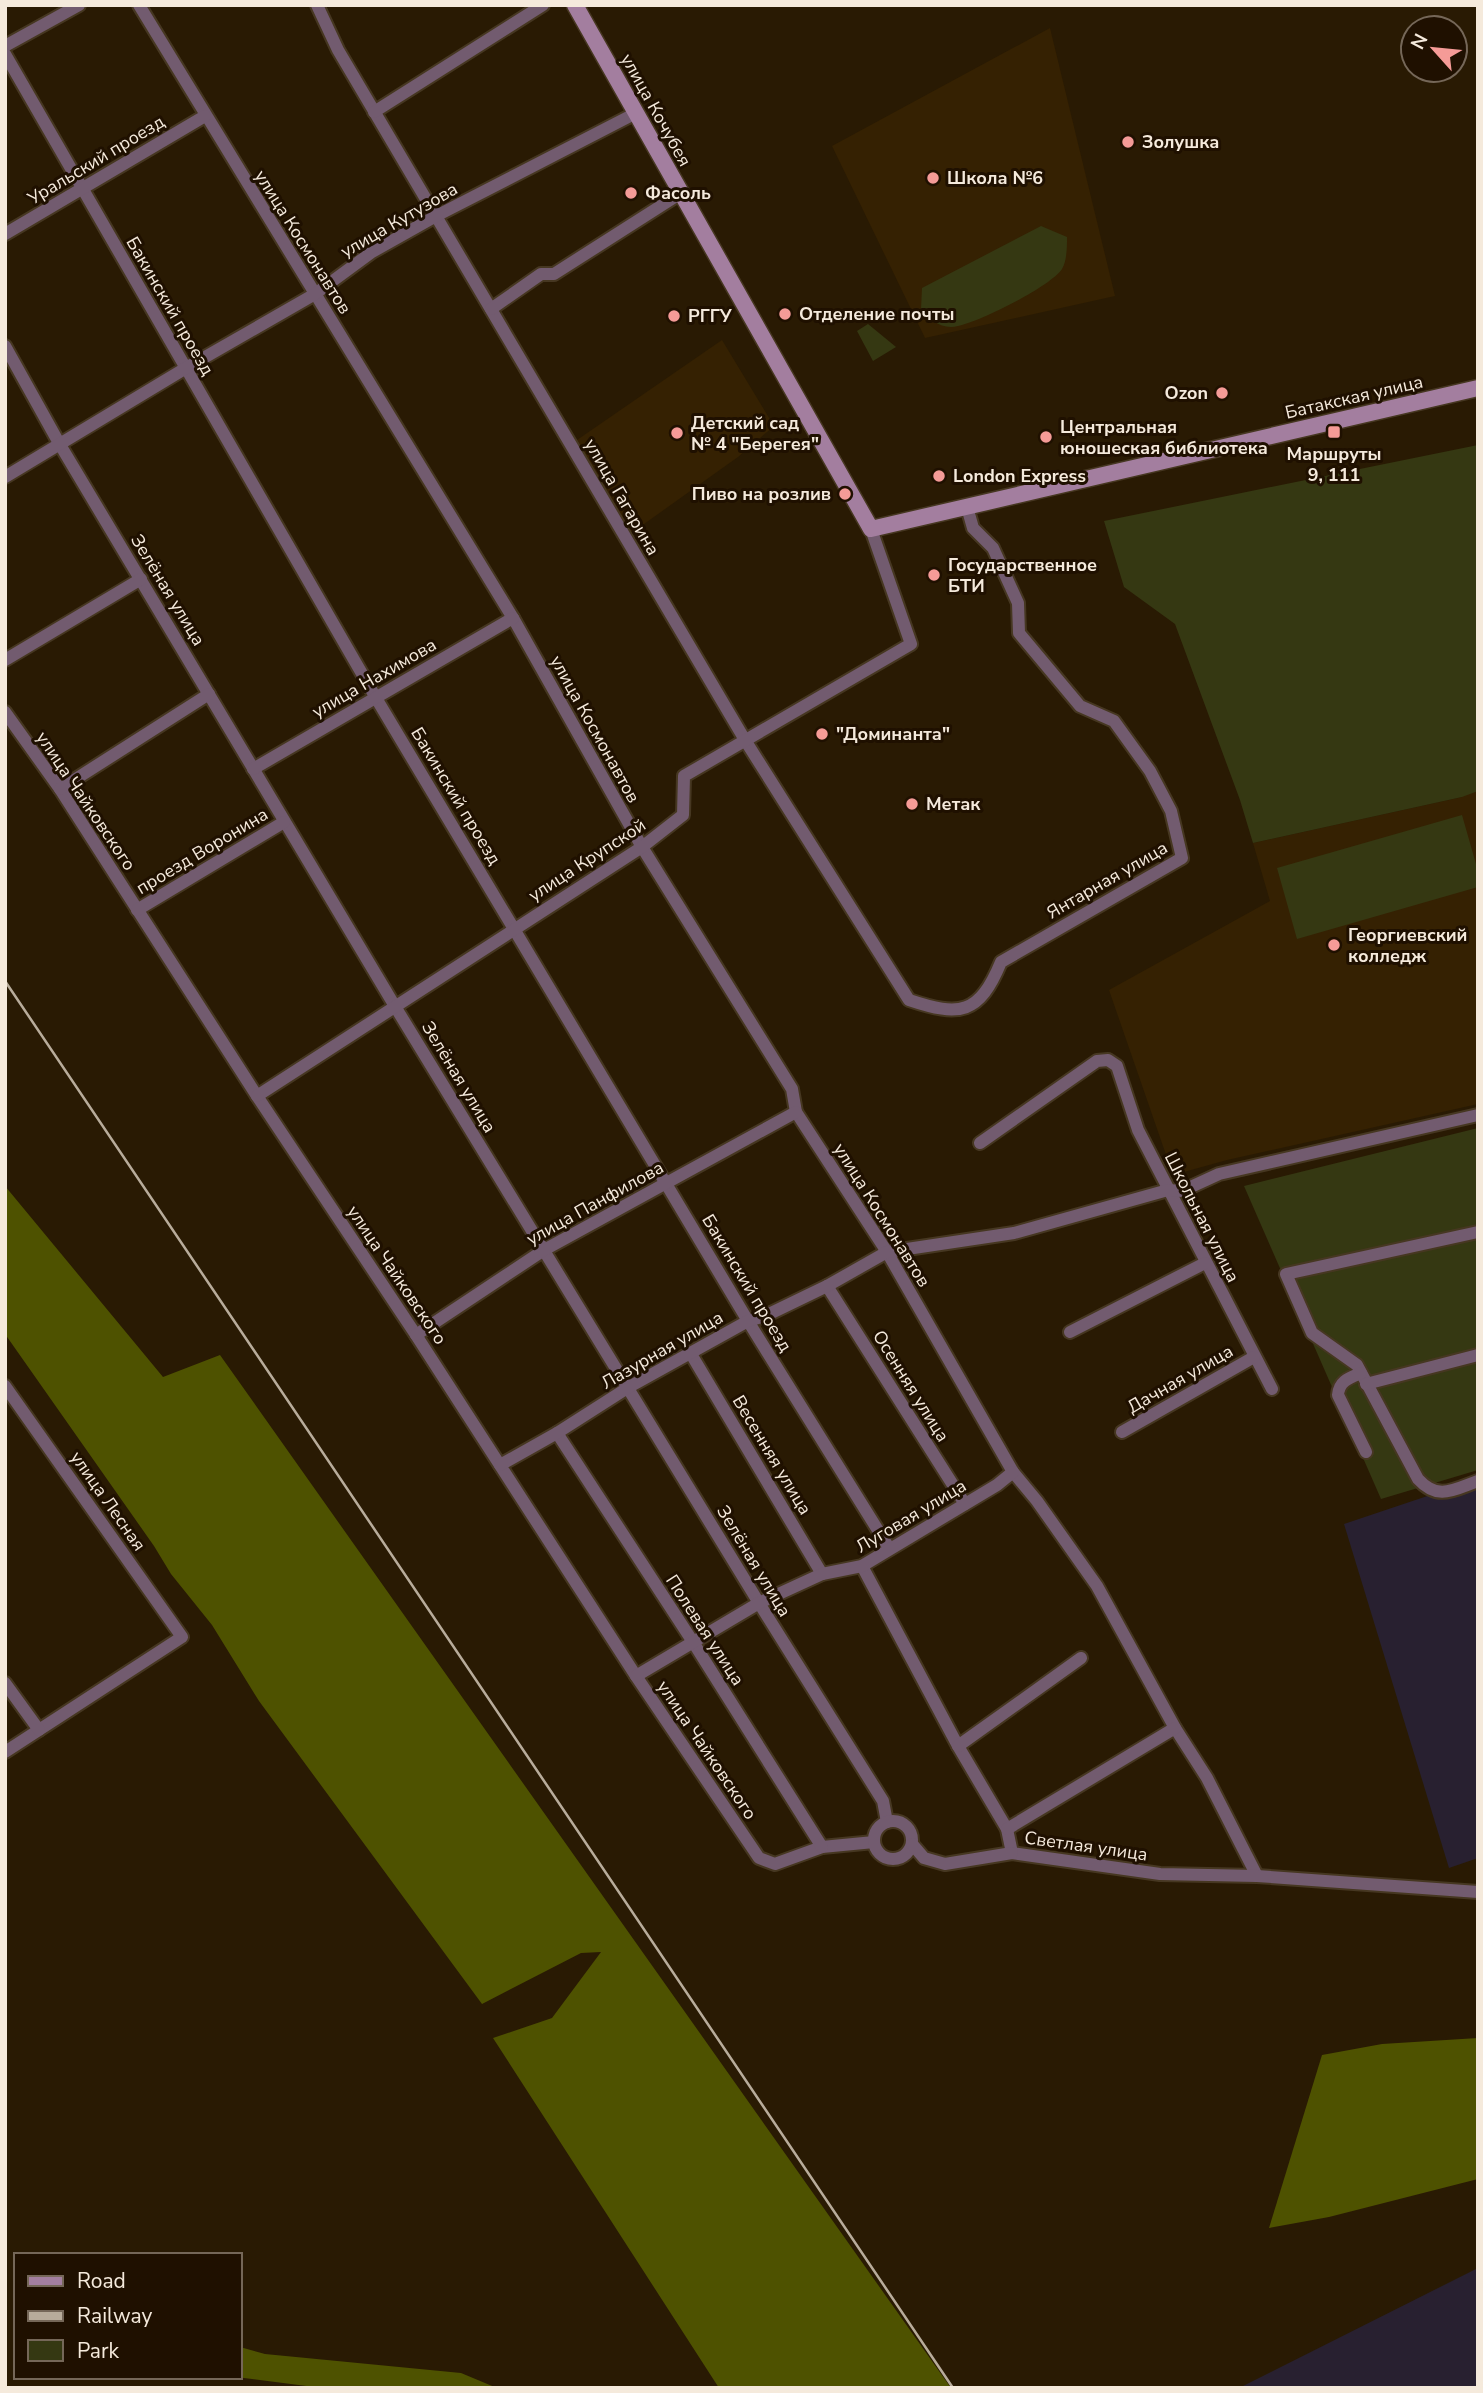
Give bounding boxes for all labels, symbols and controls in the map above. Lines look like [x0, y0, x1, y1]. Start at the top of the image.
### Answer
north arrow [1399, 14, 1469, 84]
text: N [1405, 29, 1435, 54]
street label: улица Кочубея [615, 49, 697, 171]
street label: Уральский проезд [22, 109, 169, 211]
place label: Золушка [1142, 130, 1219, 154]
marker: Золушка [1120, 134, 1136, 150]
street label: улица Космонавтов [249, 166, 357, 319]
place label: Школа №6 [947, 166, 1043, 190]
marker: Школа №6 [925, 170, 941, 186]
street label: улица Кутузова [336, 177, 462, 263]
place label: Фасоль [645, 181, 711, 205]
marker: Фасоль [623, 185, 639, 201]
street label: Бакинский проезд [120, 232, 220, 380]
place label: Отделение почты [799, 302, 954, 326]
place label: РГГУ [688, 304, 733, 328]
marker: Отделение почты [777, 306, 793, 322]
marker: РГГУ [666, 308, 682, 324]
street label: Батакская улица [1283, 369, 1425, 425]
place label: Ozon [1165, 381, 1208, 405]
marker: Ozon [1214, 385, 1230, 401]
place label: Детский сад № 4 "Берегея" [691, 411, 819, 456]
place label: Центральная юношеская библиотека [1060, 415, 1268, 460]
marker: Маршруты 9, 111 [1326, 424, 1342, 440]
marker: Детский сад № 4 "Берегея" [669, 425, 685, 441]
marker: Центральная юношеская библиотека [1038, 429, 1054, 445]
street label: улица Гагарина [579, 434, 665, 560]
place label: Маршруты 9, 111 [1286, 442, 1382, 487]
place label: London Express [953, 464, 1086, 488]
marker: London Express [931, 468, 947, 484]
place label: Пиво на розлив [692, 482, 831, 506]
marker: Пиво на розлив [837, 486, 853, 502]
street label: Зелёная улица [125, 530, 211, 650]
place label: Государственное БТИ [948, 553, 1097, 598]
marker: Государственное БТИ [926, 567, 942, 583]
street label: улица Нахимова [307, 633, 441, 723]
street label: улица Космонавтов [544, 651, 646, 807]
place label: "Доминанта" [836, 722, 950, 746]
street label: Бакинский проезд [405, 723, 507, 870]
marker: "Доминанта" [814, 726, 830, 742]
street label: улица Чайковского [31, 727, 141, 875]
place label: Метак [926, 792, 981, 816]
marker: Метак [904, 796, 920, 812]
street label: проезд Воронина [131, 802, 273, 900]
street label: улица Крупской [524, 813, 650, 907]
street label: Янтарная улица [1042, 836, 1172, 924]
place label: Георгиевский колледж [1348, 923, 1467, 968]
marker: Георгиевский колледж [1326, 937, 1342, 953]
street label: Зелёная улица [416, 1017, 502, 1137]
street label: улица Космонавтов [828, 1139, 936, 1292]
street label: Школьная улица [1159, 1148, 1245, 1286]
street label: улица Панфилова [522, 1155, 668, 1251]
street label: улица Чайковского [342, 1201, 452, 1349]
street label: Бакинский проезд [696, 1210, 798, 1357]
street label: Лазурная улица [597, 1305, 727, 1395]
street label: Осенняя улица [867, 1326, 955, 1446]
street label: Дачная улица [1123, 1339, 1237, 1419]
street label: Весенняя улица [727, 1391, 817, 1519]
street label: улица Лесная [65, 1446, 151, 1556]
street label: Луговая улица [851, 1474, 971, 1558]
street label: Зелёная улица [711, 1501, 797, 1621]
street label: Полевая улица [660, 1570, 750, 1690]
street label: улица Чайковского [652, 1676, 762, 1824]
street label: Светлая улица [1023, 1825, 1149, 1867]
legend [14, 2253, 242, 2379]
text: Road [77, 2267, 126, 2295]
text: Railway [77, 2302, 152, 2330]
text: Park [77, 2337, 119, 2365]

